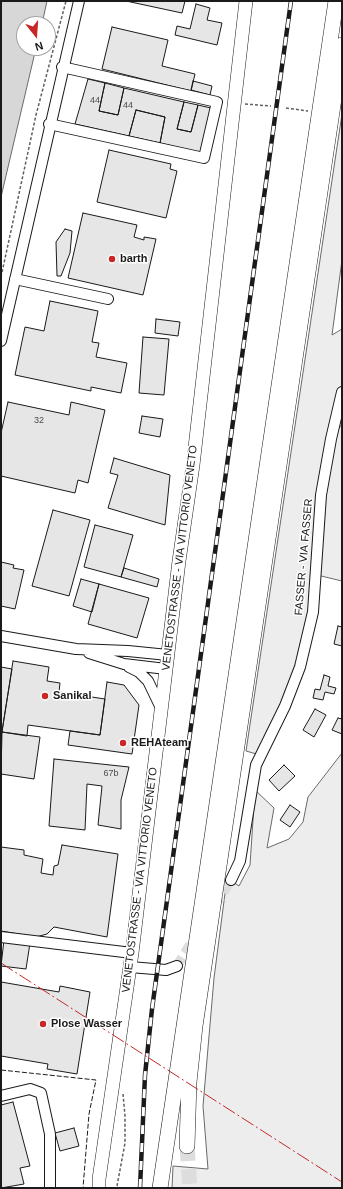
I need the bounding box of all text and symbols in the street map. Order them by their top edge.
north arrow [16,16,56,56]
text: N [34,40,45,53]
house number: 44 [90,96,100,106]
house number: 44 [123,101,133,111]
place label: barth [120,252,148,266]
marker: barth [107,254,117,264]
house number: 32 [34,416,44,426]
street label: VENETOSTRASSE - VIA VITTORIO VENETO [160,445,200,671]
street label: FASSER - VIA FASSER [292,498,316,616]
place label: Sanikal [53,689,92,703]
marker: Sanikal [40,691,50,701]
place label: REHAteam [131,736,188,750]
marker: REHAteam [118,738,128,748]
street label: VENETOSTRASSE - VIA VITTORIO VENETO [120,767,160,993]
house number: 67b [103,769,119,779]
place label: Plose Wasser [51,1017,122,1031]
marker: Plose Wasser [38,1019,48,1029]

